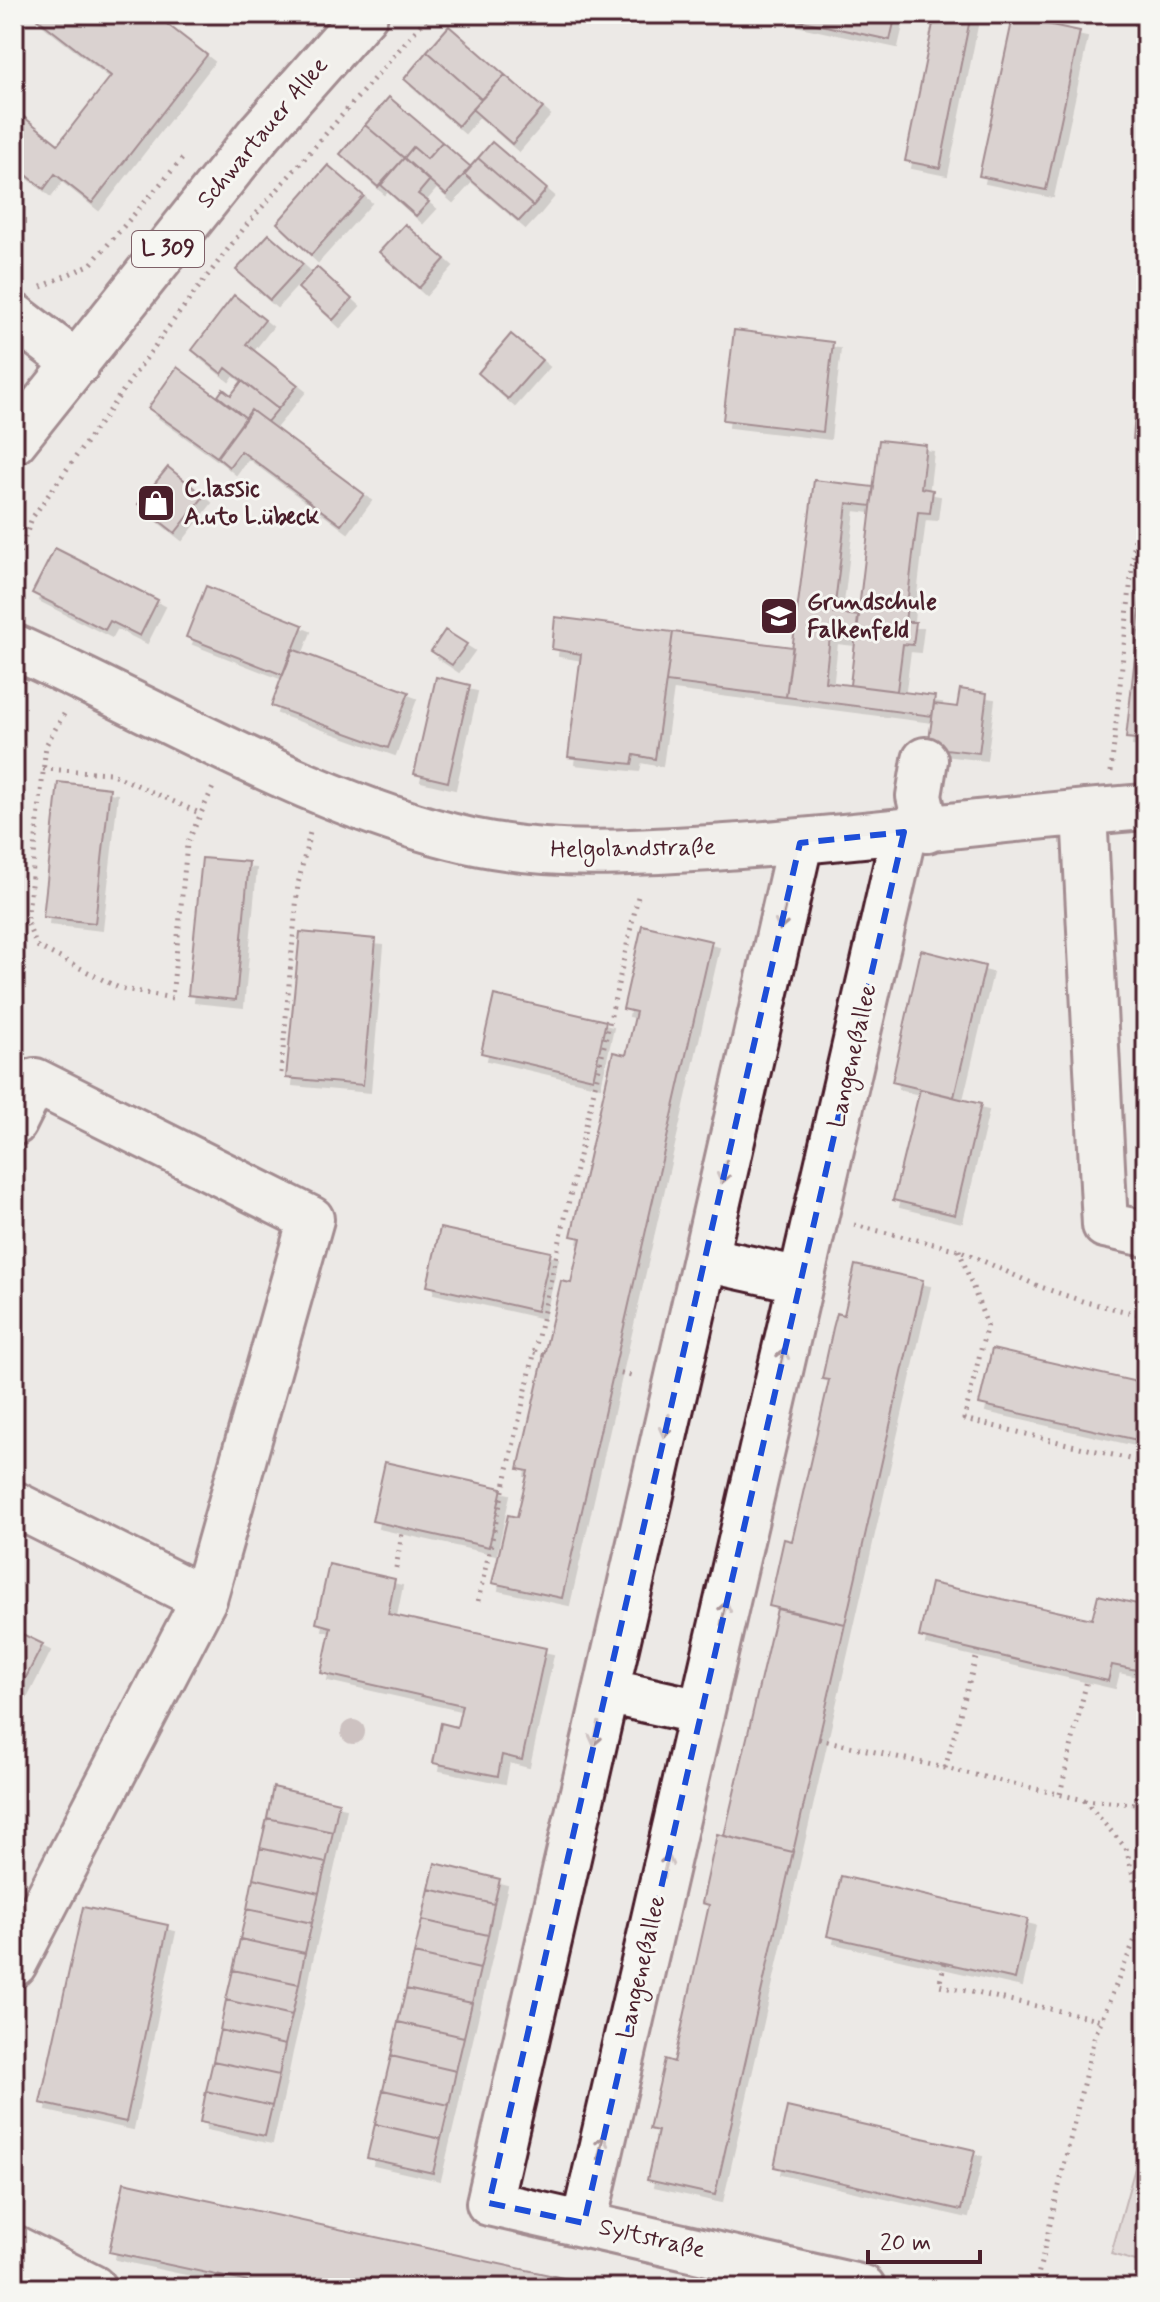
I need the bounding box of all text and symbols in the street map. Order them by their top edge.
street label: Schwartauer Allee [191,51,336,215]
road number: L 309 [132,231,204,267]
place label: C.lassic A.uto L.übeck [184,474,320,533]
shop icon: C.lassic A.uto L.übeck [135,482,177,524]
place label: Grundschule Falkenfeld [807,587,937,646]
school or university icon: Grundschule Falkenfeld [758,595,800,637]
street label: Helgolandstraße [550,832,716,868]
one-way arrow [774,906,789,931]
street label: Langeneßallee [821,981,887,1131]
one-way arrow [716,1159,731,1185]
one-way arrow [776,1347,791,1373]
one-way arrow [658,1412,673,1438]
one-way arrow [717,1601,732,1626]
one-way arrow [588,1720,603,1746]
one-way arrow [659,1854,674,1880]
street label: Langeneßallee [610,1892,676,2042]
one-way arrow [594,2135,609,2160]
street label: Syltstraße [596,2212,708,2266]
scale bar [868,2214,980,2264]
text: 20 m [880,2228,931,2259]

